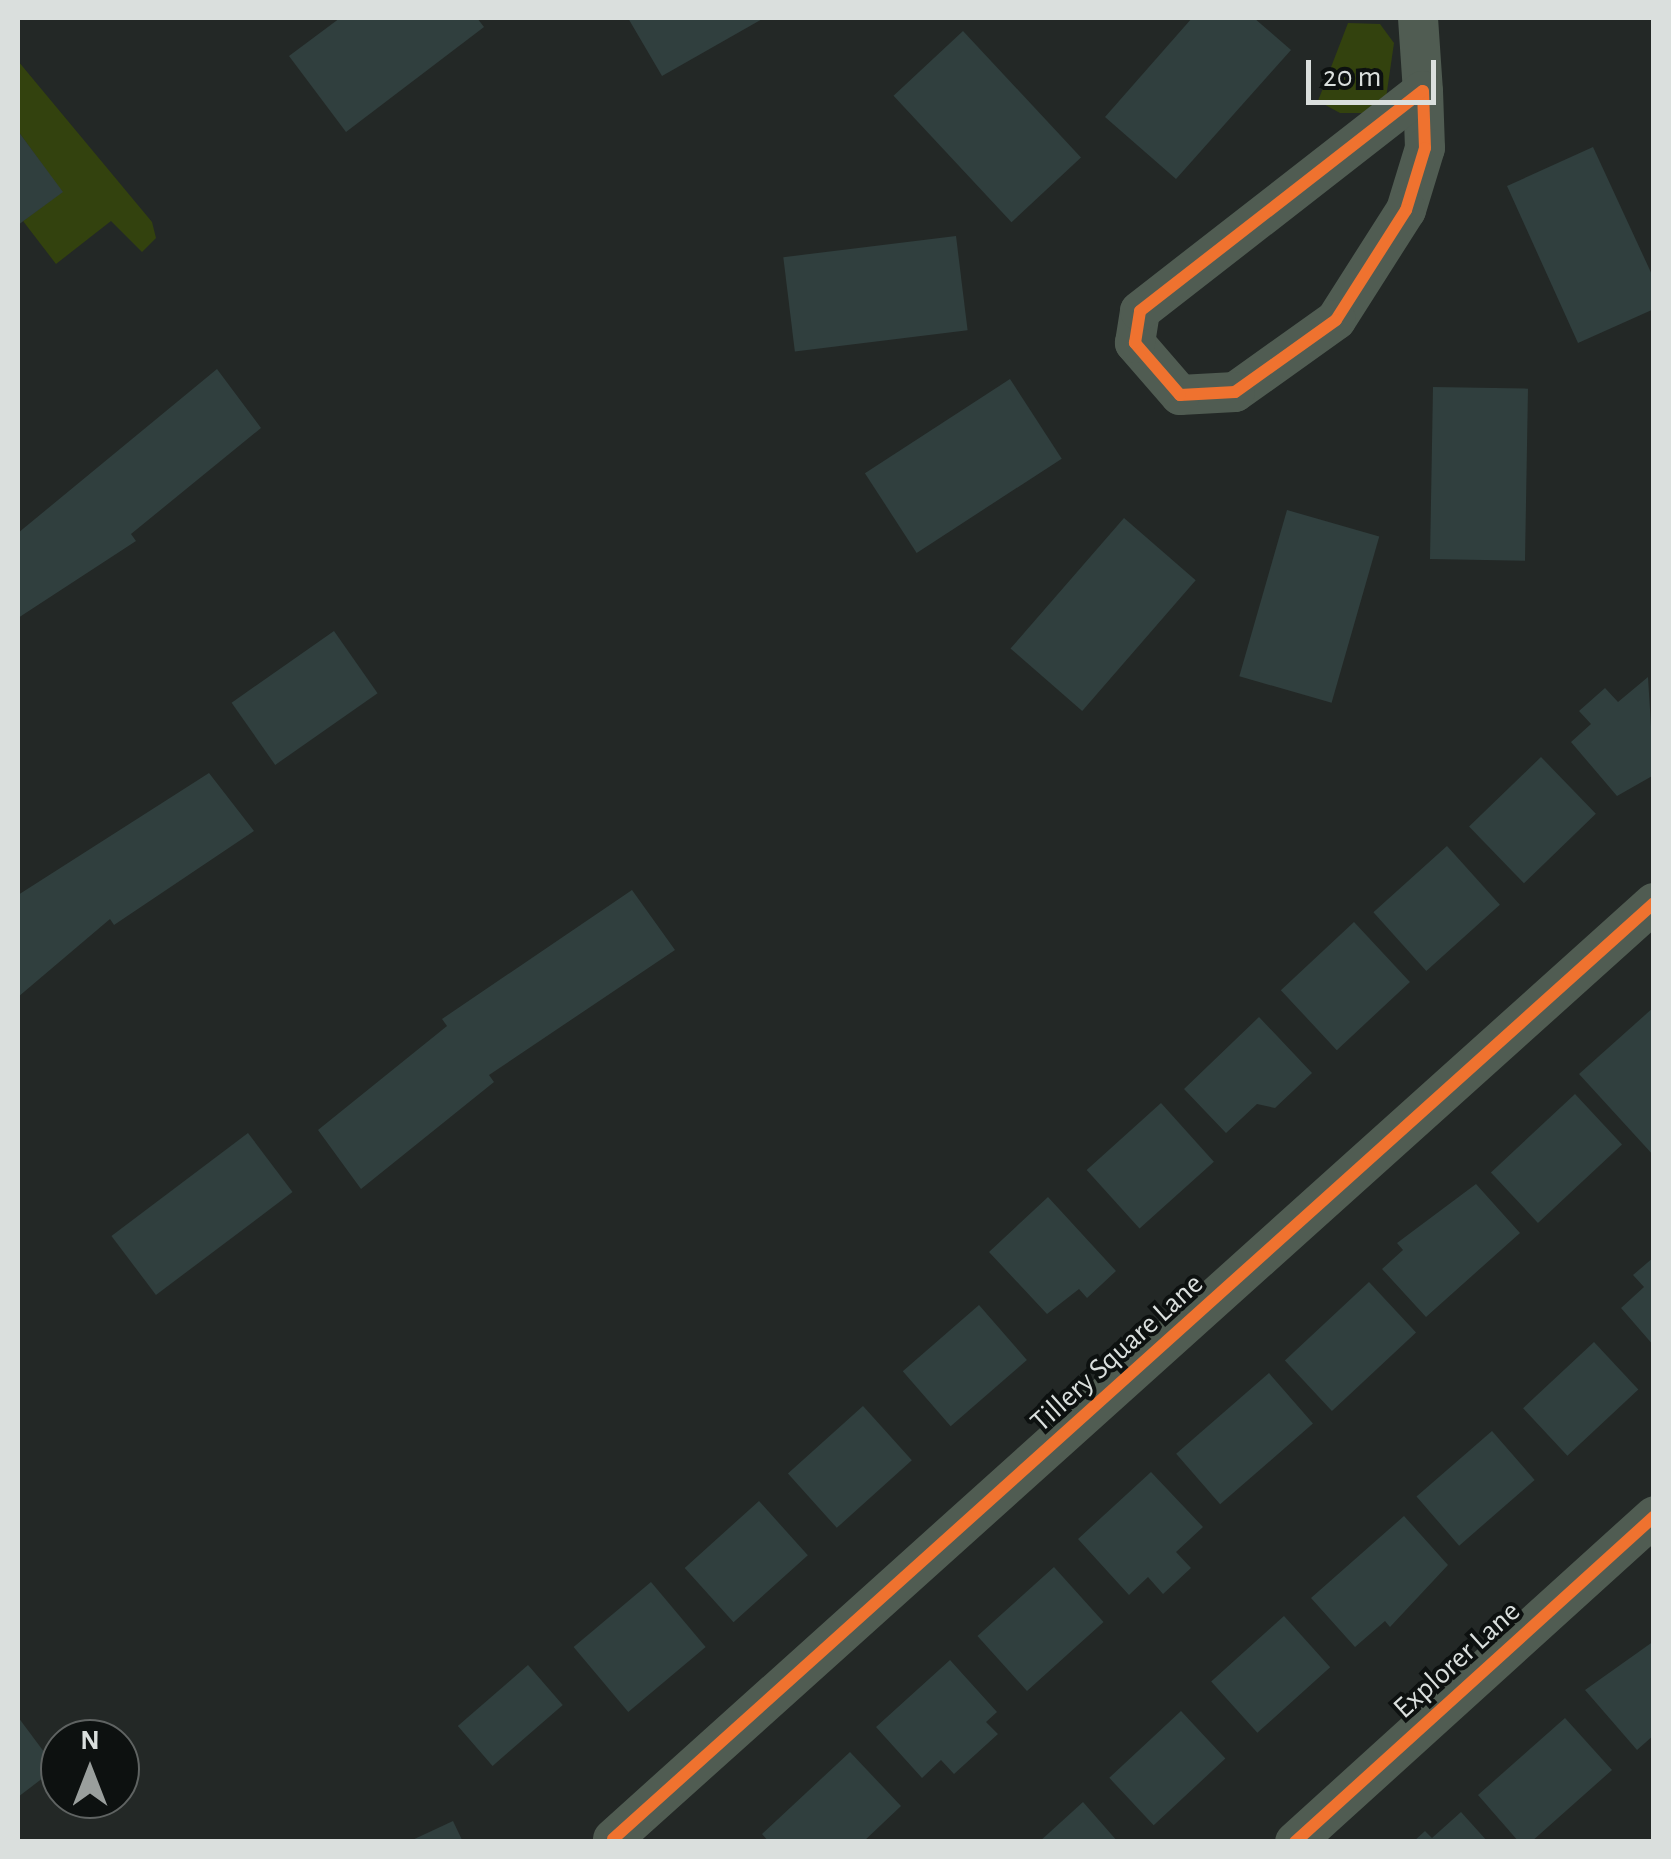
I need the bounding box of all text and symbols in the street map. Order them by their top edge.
scale bar [1311,40,1441,102]
text: 20 m [1323,62,1381,92]
street label: Tillery Square Lane [1023,1266,1211,1440]
street label: Explorer Lane [1386,1594,1528,1726]
north arrow [40,1719,140,1819]
text: N [80,1727,100,1755]

